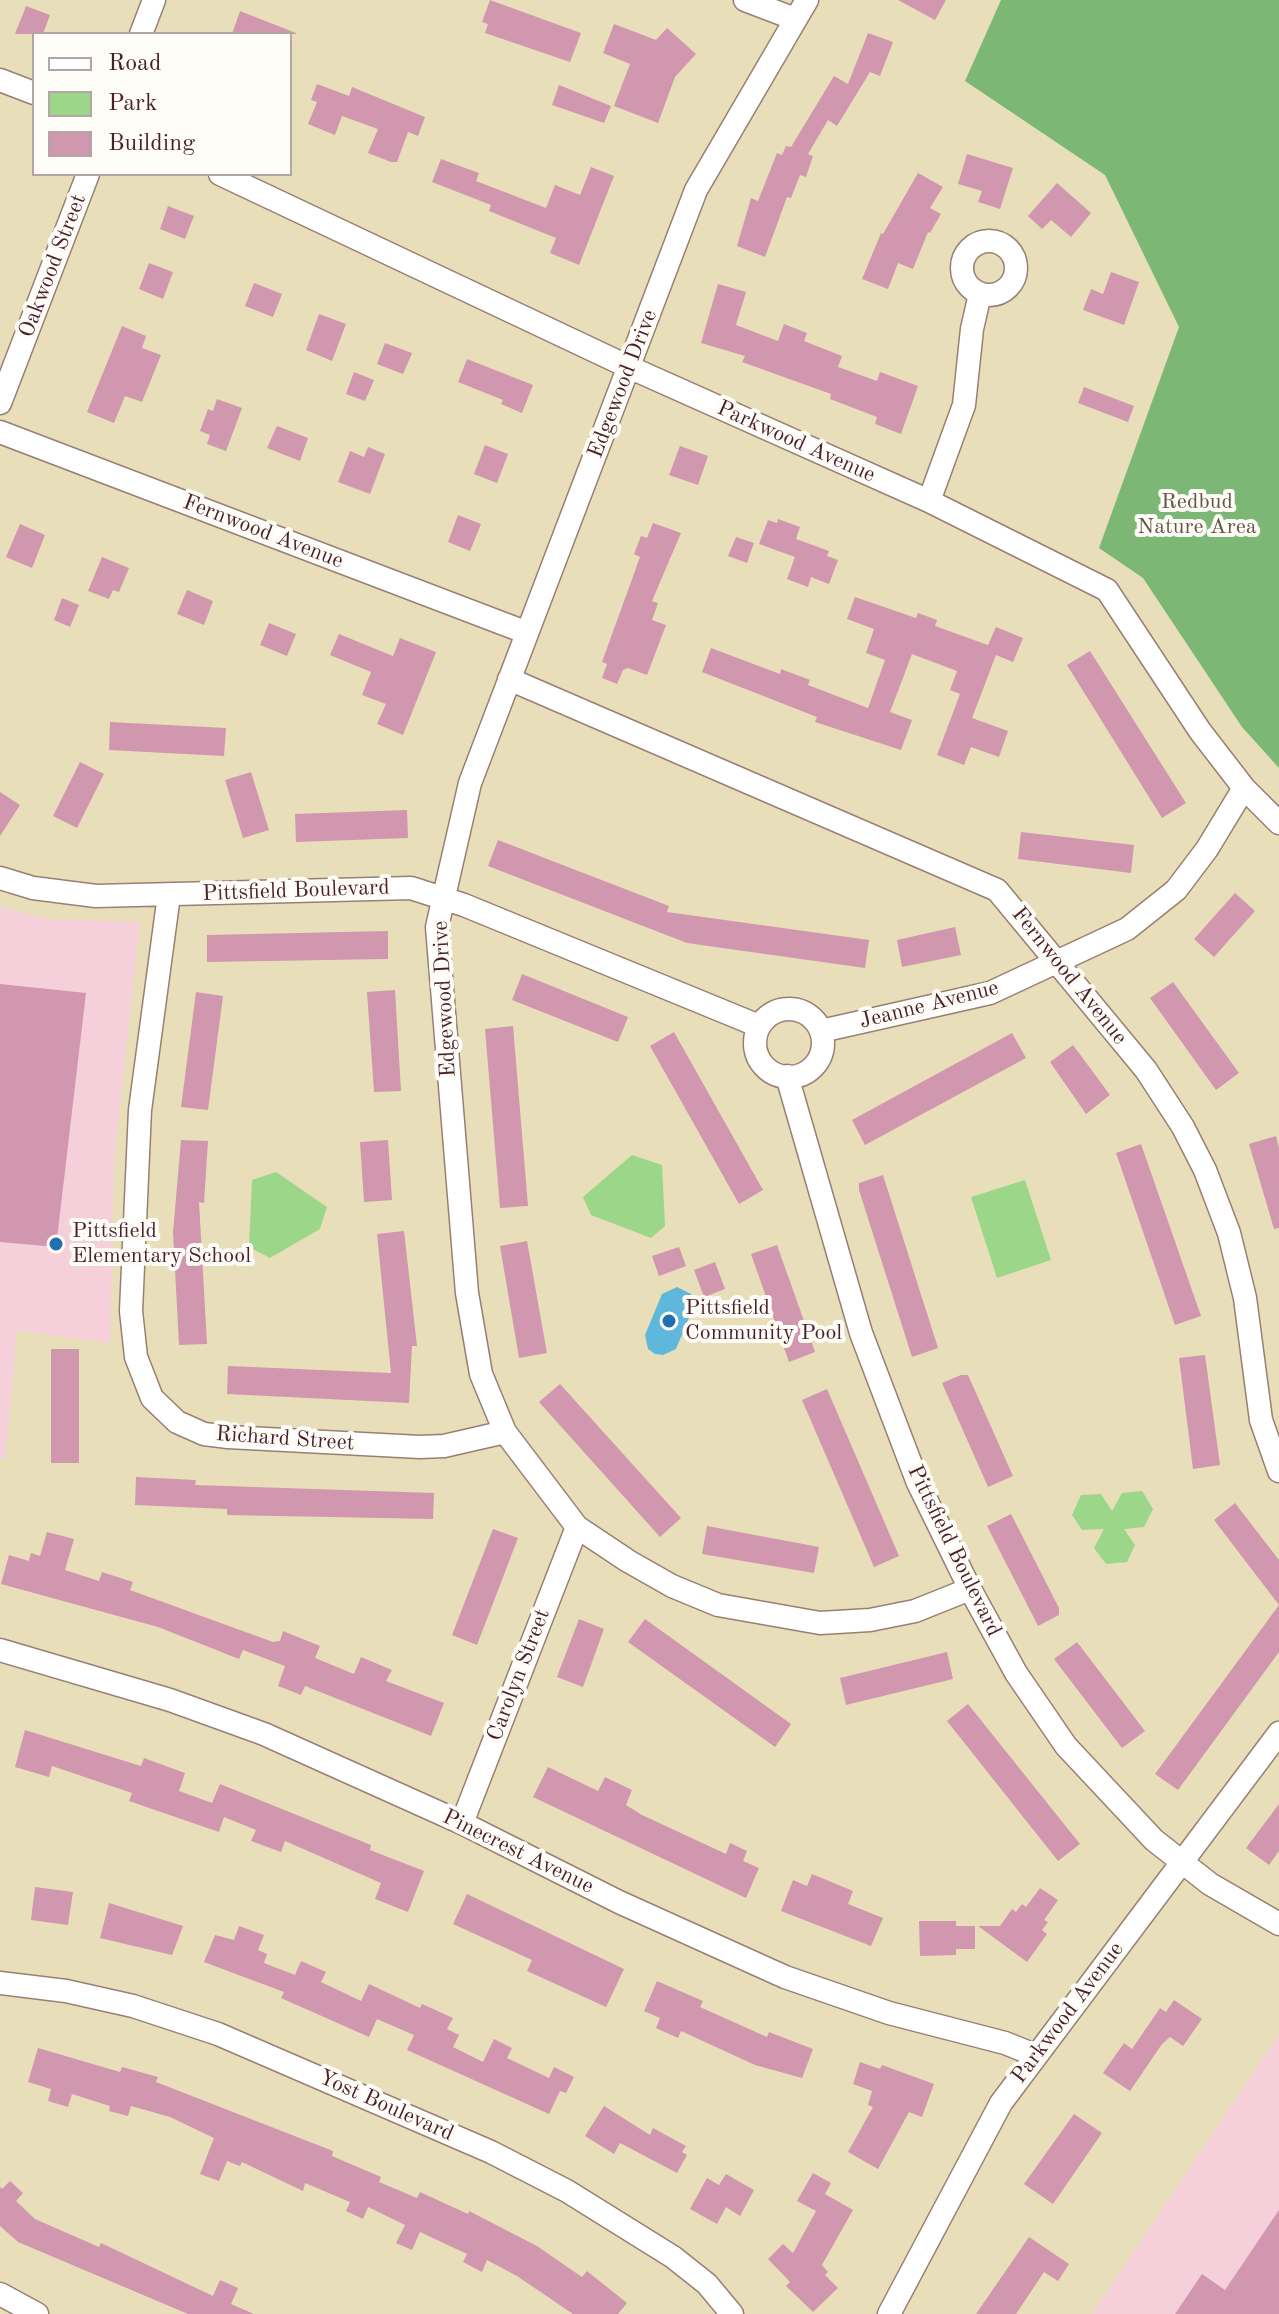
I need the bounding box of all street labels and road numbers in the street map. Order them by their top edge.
street label: Oakwood Street [14,191,92,341]
street label: Edgewood Drive [583,306,663,462]
street label: Parkwood Avenue [713,395,879,489]
street label: Fernwood Avenue [179,489,347,575]
street label: Pittsfield Boulevard [202,875,390,907]
street label: Fernwood Avenue [1005,902,1133,1050]
street label: Edgewood Drive [428,920,462,1078]
street label: Jeanne Avenue [857,975,1001,1035]
street label: Richard Street [215,1421,355,1457]
street label: Pittsfield Boulevard [901,1461,1007,1641]
street label: Carolyn Street [482,1605,556,1745]
street label: Pinecrest Avenue [438,1804,598,1900]
street label: Parkwood Avenue [1006,1937,1130,2089]
street label: Yost Boulevard [314,2064,458,2148]

